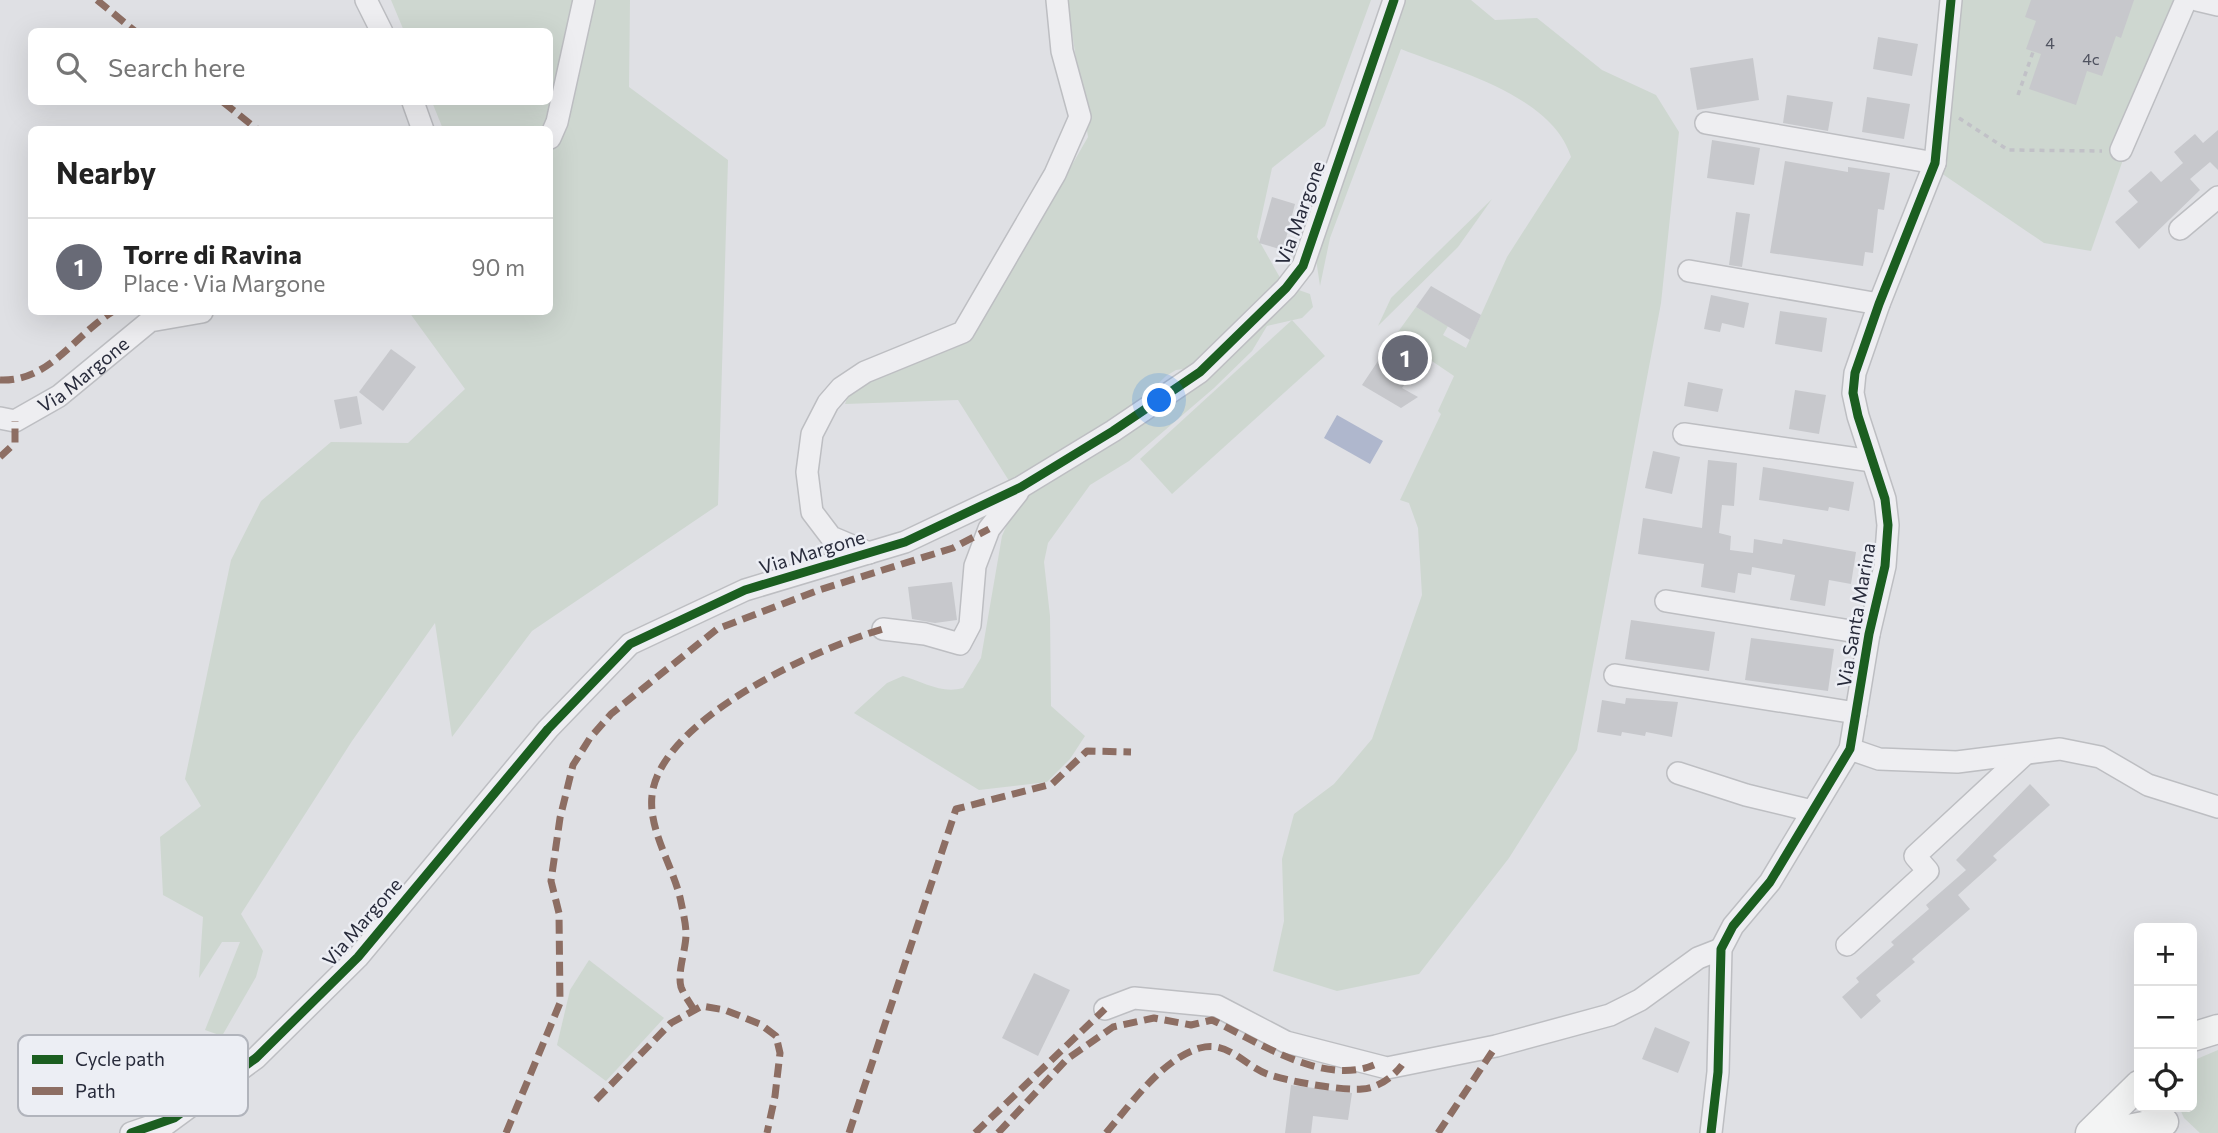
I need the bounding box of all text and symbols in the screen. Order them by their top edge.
search box [28,28,553,105]
house number: 4 [2045,33,2055,52]
icon: search [52,48,90,86]
house number: 4c [2082,49,2100,68]
text: Search here [108,51,246,82]
text: Nearby [56,153,156,190]
street label: Via Margone [1270,157,1329,268]
text: Torre di Ravina [123,238,302,269]
text: 1 [74,253,84,281]
text: 90 m [472,253,525,281]
text: Place · Via Margone [123,269,325,297]
street label: Via Margone [33,332,133,417]
pin: 1 [1382,332,1428,384]
your location [1142,383,1176,417]
street label: Via Margone [756,525,868,579]
street label: Via Santa Marina [1831,541,1880,689]
street label: Via Margone [317,873,406,971]
map controls [2134,923,2197,1112]
button: + [2134,923,2197,986]
button: − [2134,986,2197,1049]
legend [18,1035,248,1116]
text: Cycle path [75,1047,165,1070]
button: locate [2134,1049,2197,1112]
text: Path [75,1079,116,1102]

